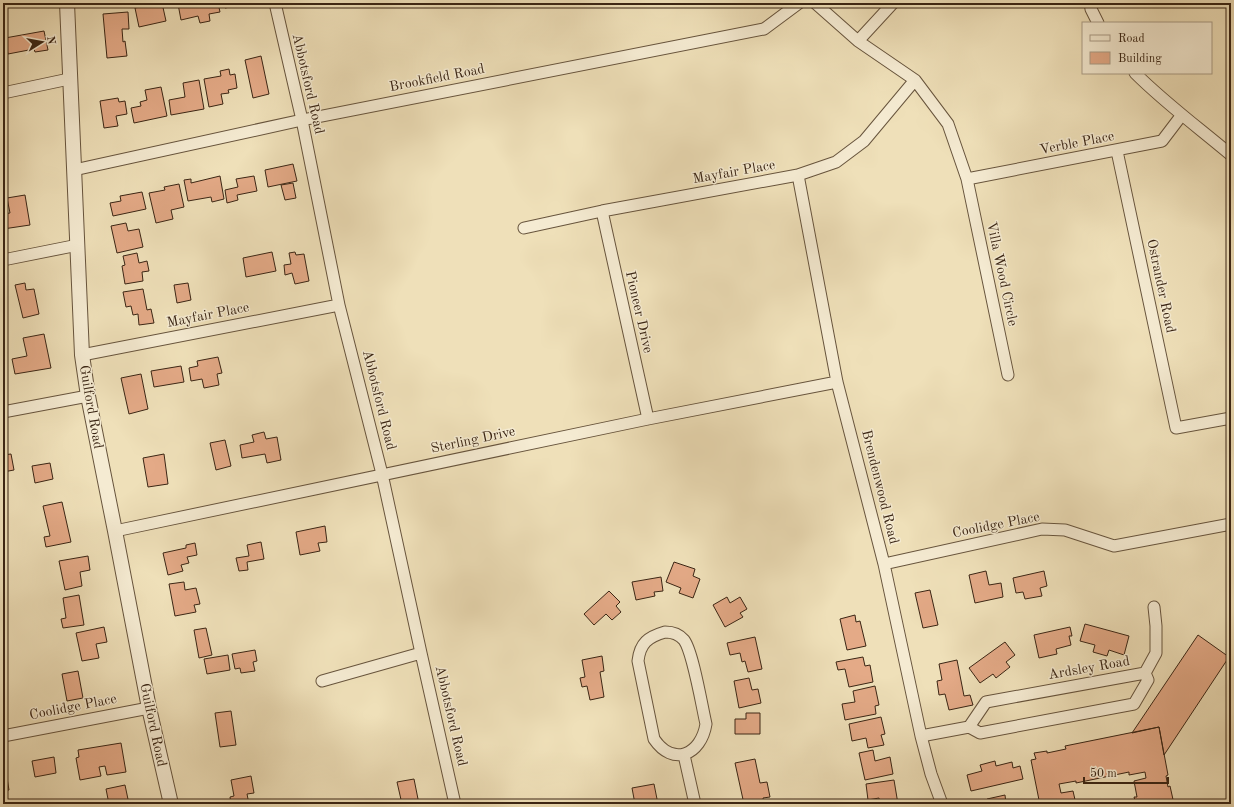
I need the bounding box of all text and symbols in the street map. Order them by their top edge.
north arrow [22,22,62,62]
legend [1082,22,1212,74]
street label: Abbotsford Road [290,32,326,136]
text: Road [1118,33,1145,45]
text: N [44,35,57,46]
text: Building [1118,53,1162,65]
street label: Brookfield Road [388,62,486,94]
street label: Verble Place [1039,129,1115,157]
street label: Mayfair Place [692,158,776,186]
street label: Villa Wood Circle [984,221,1020,327]
street label: Ostrander Road [1144,238,1178,334]
street label: Pioneer Drive [623,270,655,354]
street label: Mayfair Place [166,300,250,330]
street label: Abbotsford Road [360,348,398,452]
street label: Guilford Road [77,364,105,450]
street label: Sterling Drive [429,424,517,456]
street label: Brendenwood Road [859,428,901,546]
street label: Coolidge Place [951,510,1041,540]
street label: Ardsley Road [1047,654,1131,682]
street label: Abbotsford Road [433,664,469,768]
street label: Guilford Road [137,682,169,768]
street label: Coolidge Place [28,692,118,722]
scale bar [1084,759,1168,785]
text: 50 m [1090,767,1117,780]

